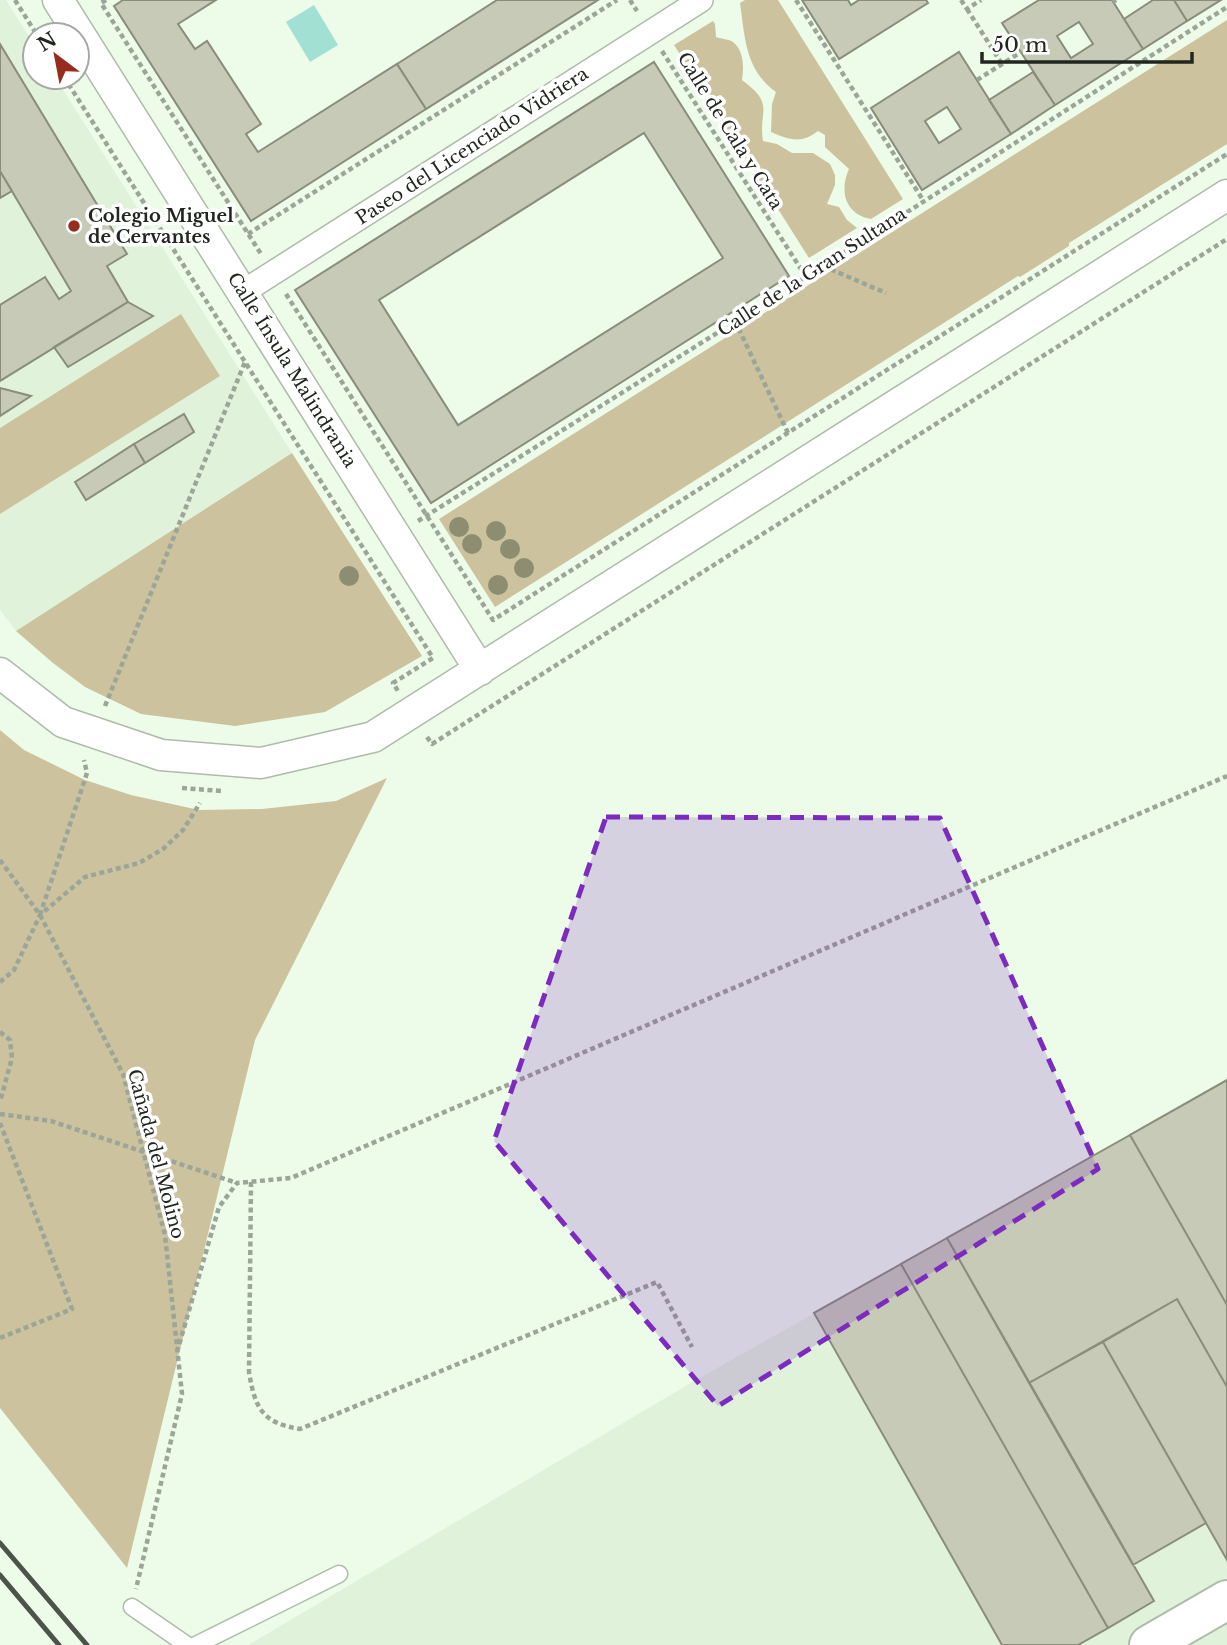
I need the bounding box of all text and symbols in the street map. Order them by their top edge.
north arrow [21,21,91,91]
scale bar [982,21,1192,65]
text: N [34,27,61,56]
text: 50 m [992,32,1048,58]
street label: Calle de Cala y Cata [673,48,787,214]
street label: Paseo del Licenciado Vidriera [352,63,592,229]
street label: Calle de la Gran Sultana [714,203,910,341]
place label: Colegio Miguel de Cervantes [88,205,234,248]
marker: Colegio Miguel de Cervantes [66,218,82,234]
street label: Calle Ínsula Malindrania [223,268,362,472]
street label: Cañada del Molino [123,1067,189,1241]

